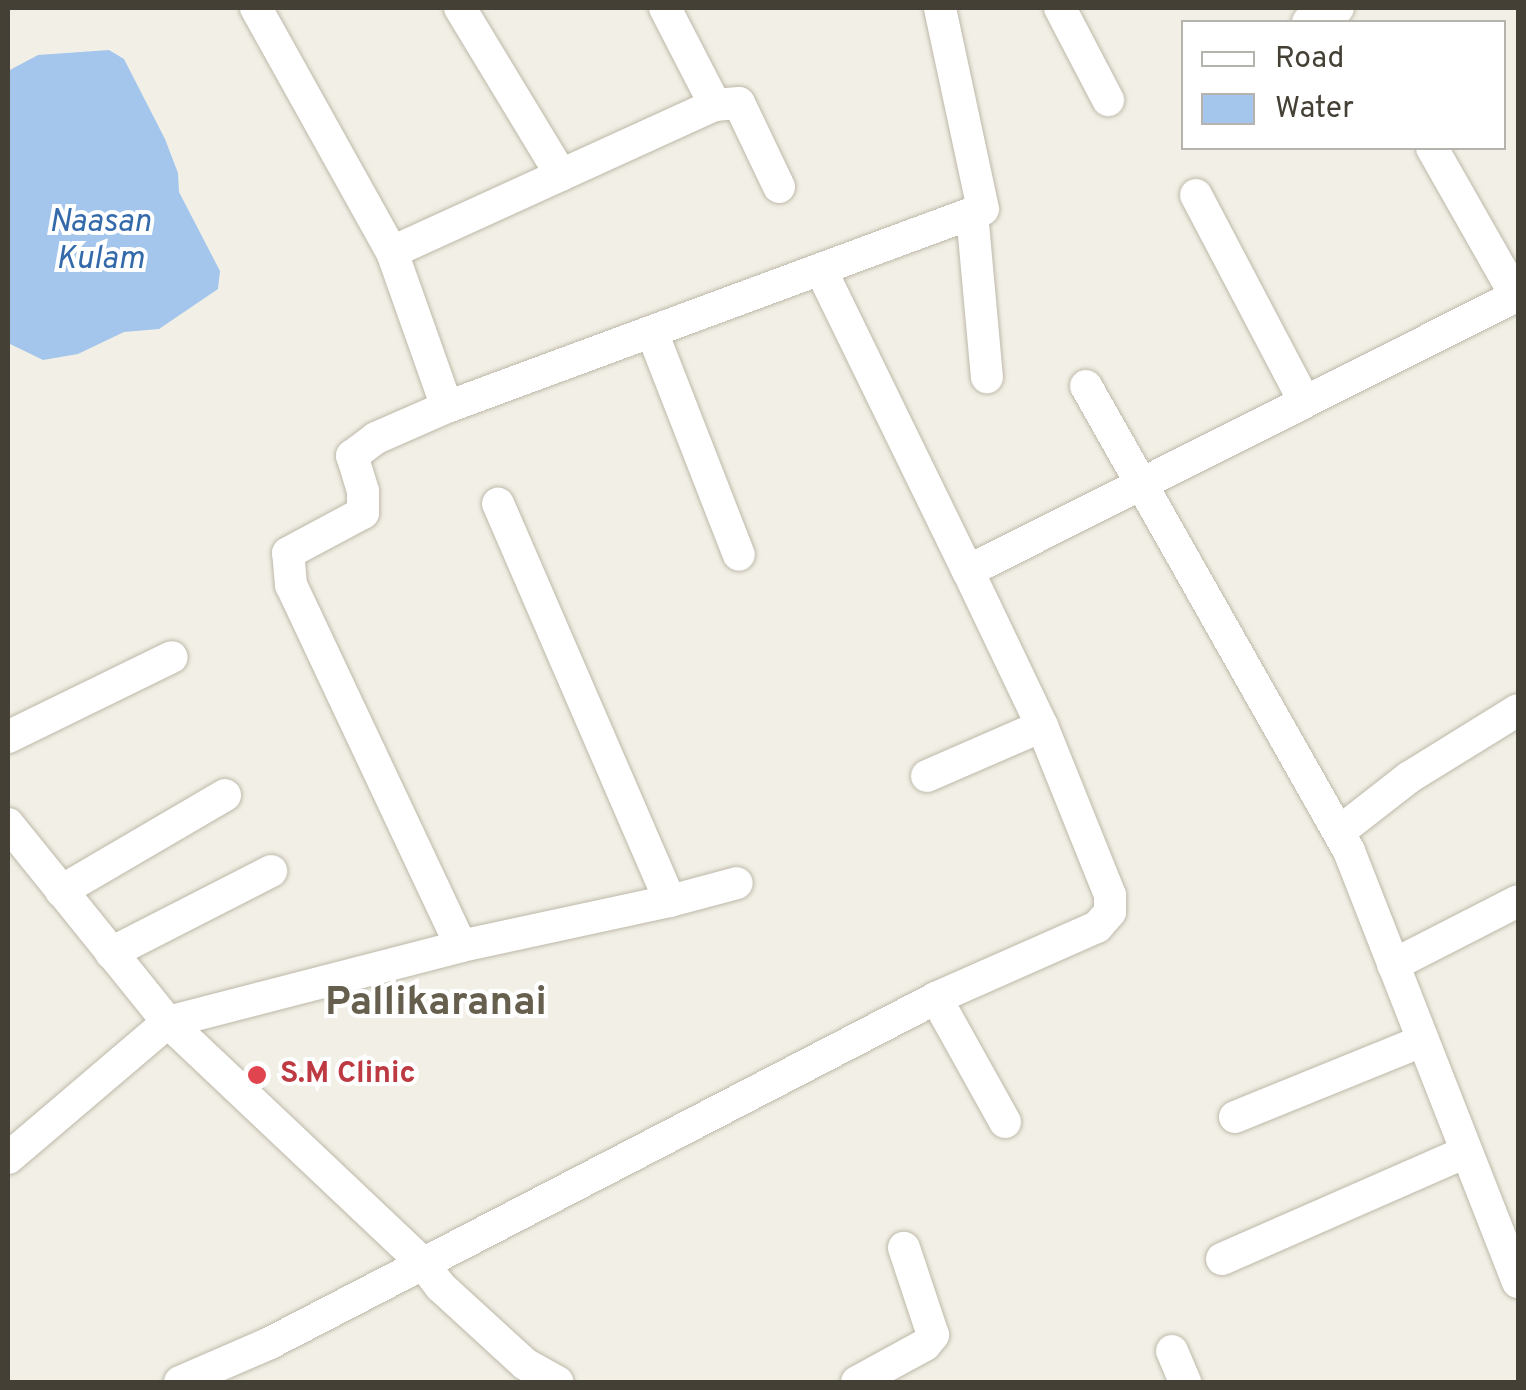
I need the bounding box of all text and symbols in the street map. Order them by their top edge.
legend [1181,20,1506,150]
text: Road [1275,41,1344,78]
text: Water [1275,91,1354,128]
water label: Naasan Kulam [49,205,151,280]
district label: Pallikaranai [325,980,547,1028]
place label: S.M Clinic [280,1057,416,1093]
marker: S.M Clinic [244,1062,270,1088]

